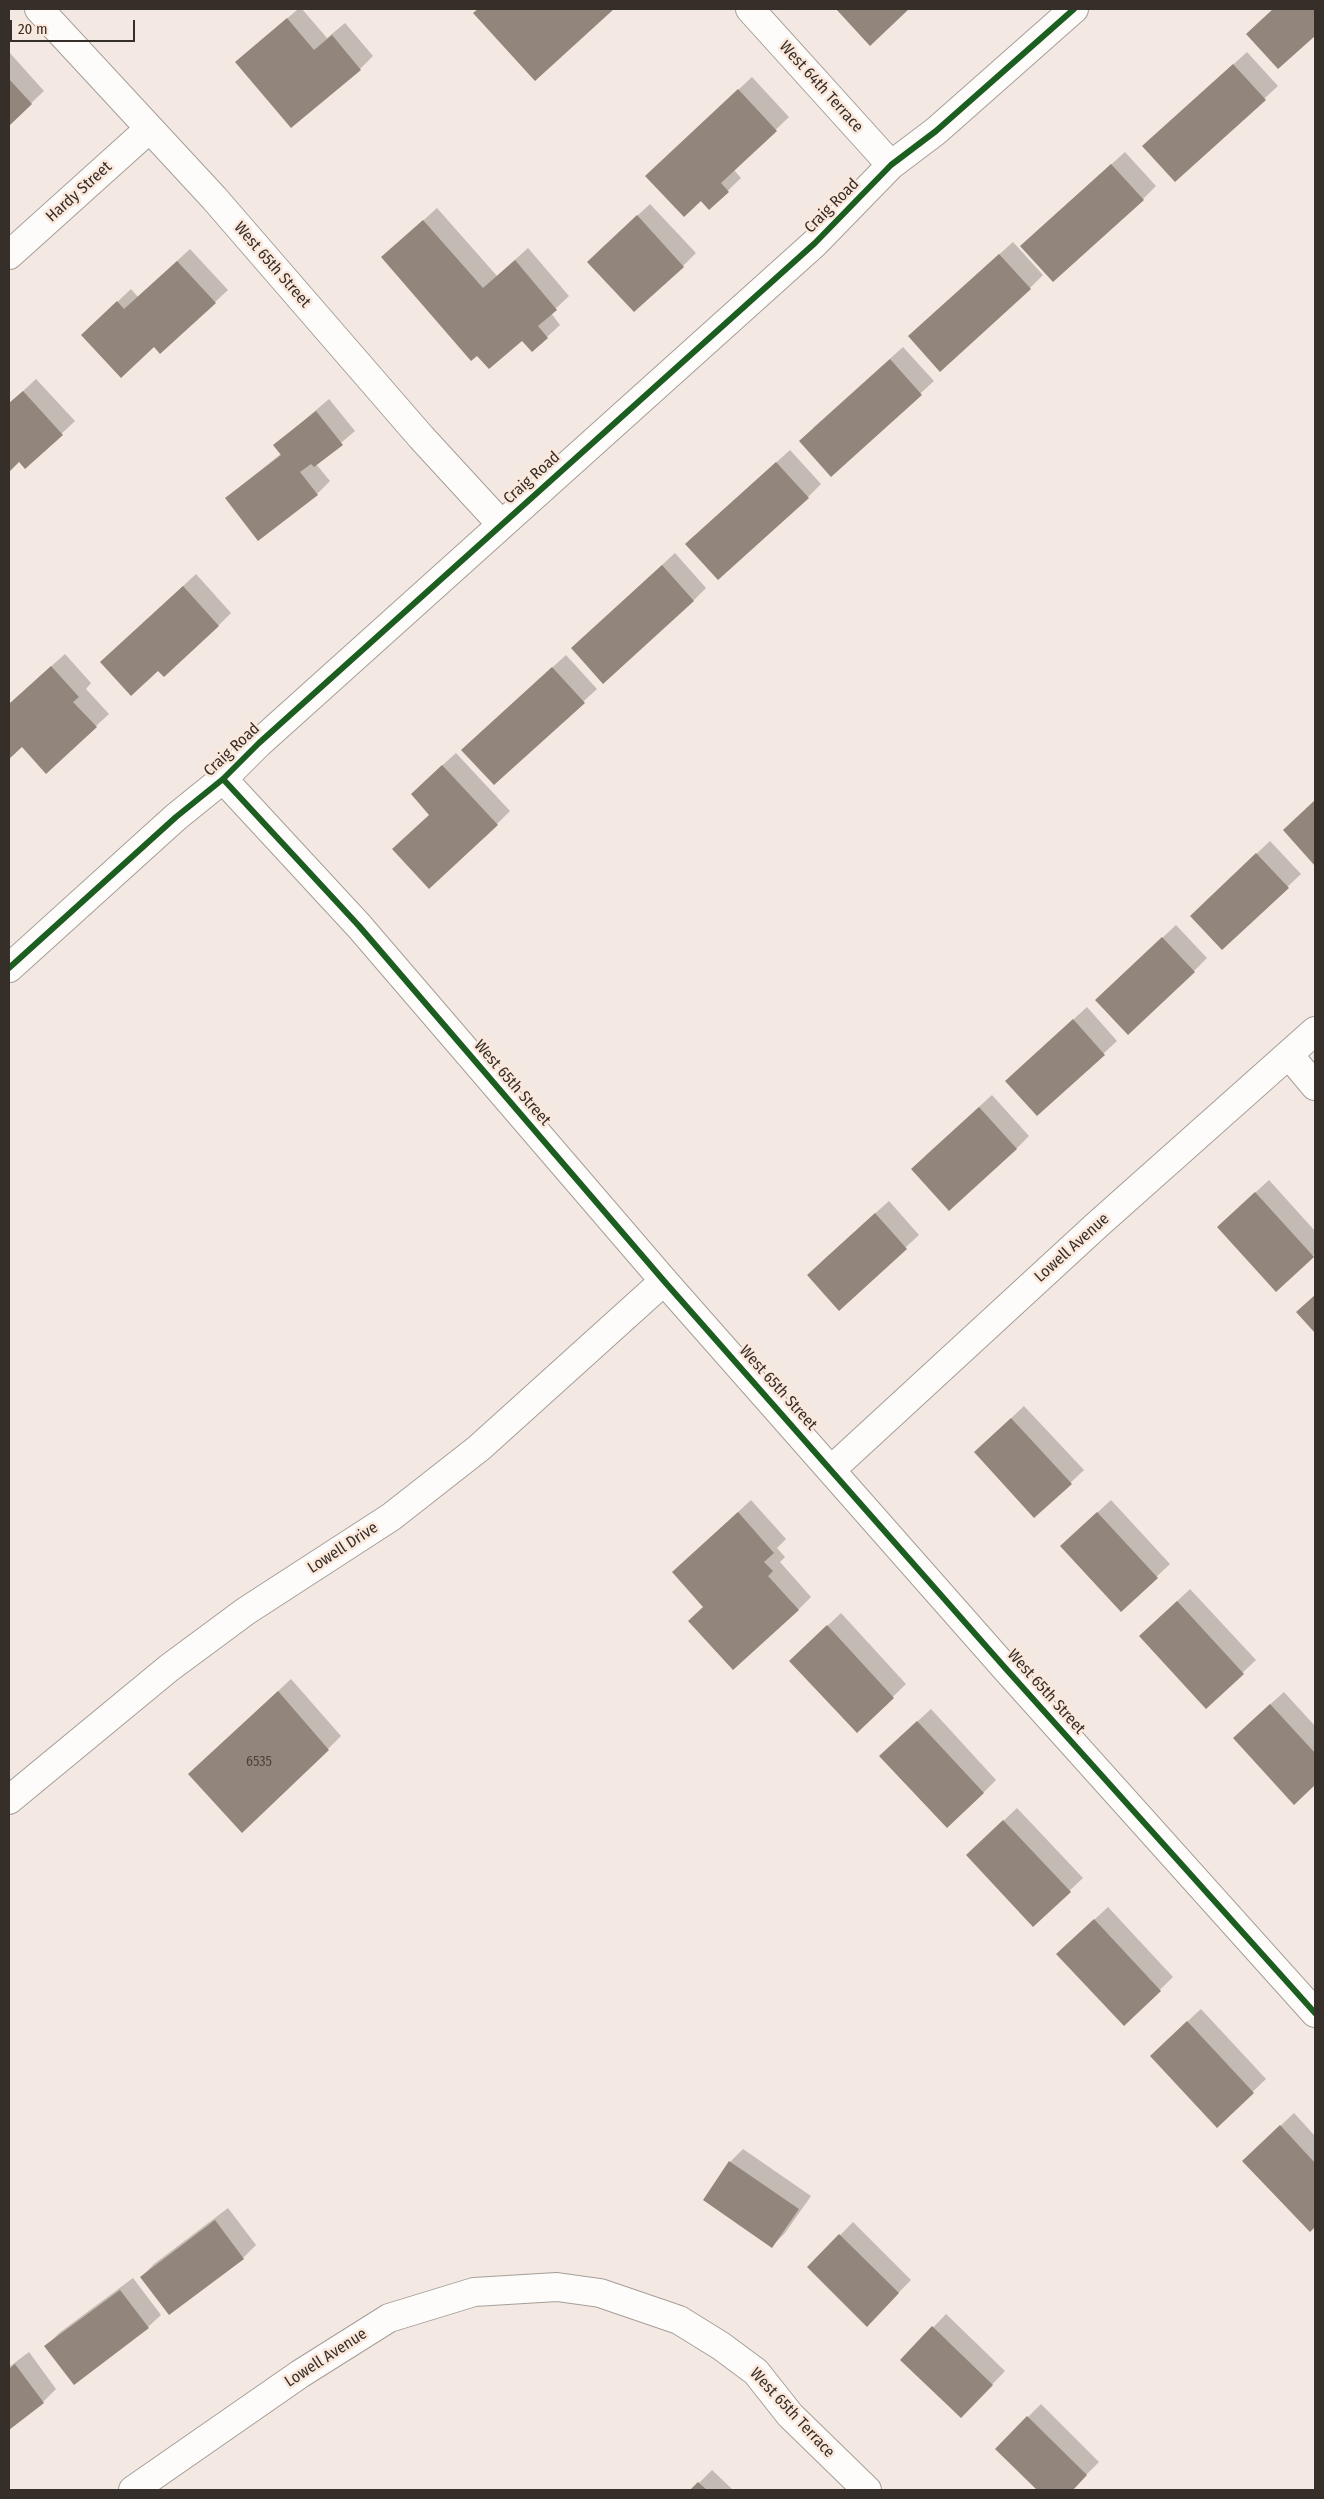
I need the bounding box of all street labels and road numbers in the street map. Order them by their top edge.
street label: West 64th Terrace [775,37,867,137]
street label: Hardy Street [42,158,116,226]
street label: Craig Road [801,175,863,237]
street label: West 65th Street [230,218,314,312]
street label: Craig Road [500,448,564,508]
street label: Craig Road [200,719,264,781]
street label: West 65th Street [470,1036,554,1130]
street label: Lowell Avenue [1031,1209,1113,1287]
street label: West 65th Street [735,1342,821,1434]
street label: Lowell Drive [304,1518,382,1578]
street label: West 65th Street [1003,1646,1089,1738]
street label: Lowell Avenue [281,2324,371,2392]
street label: West 65th Terrace [746,2364,838,2462]

